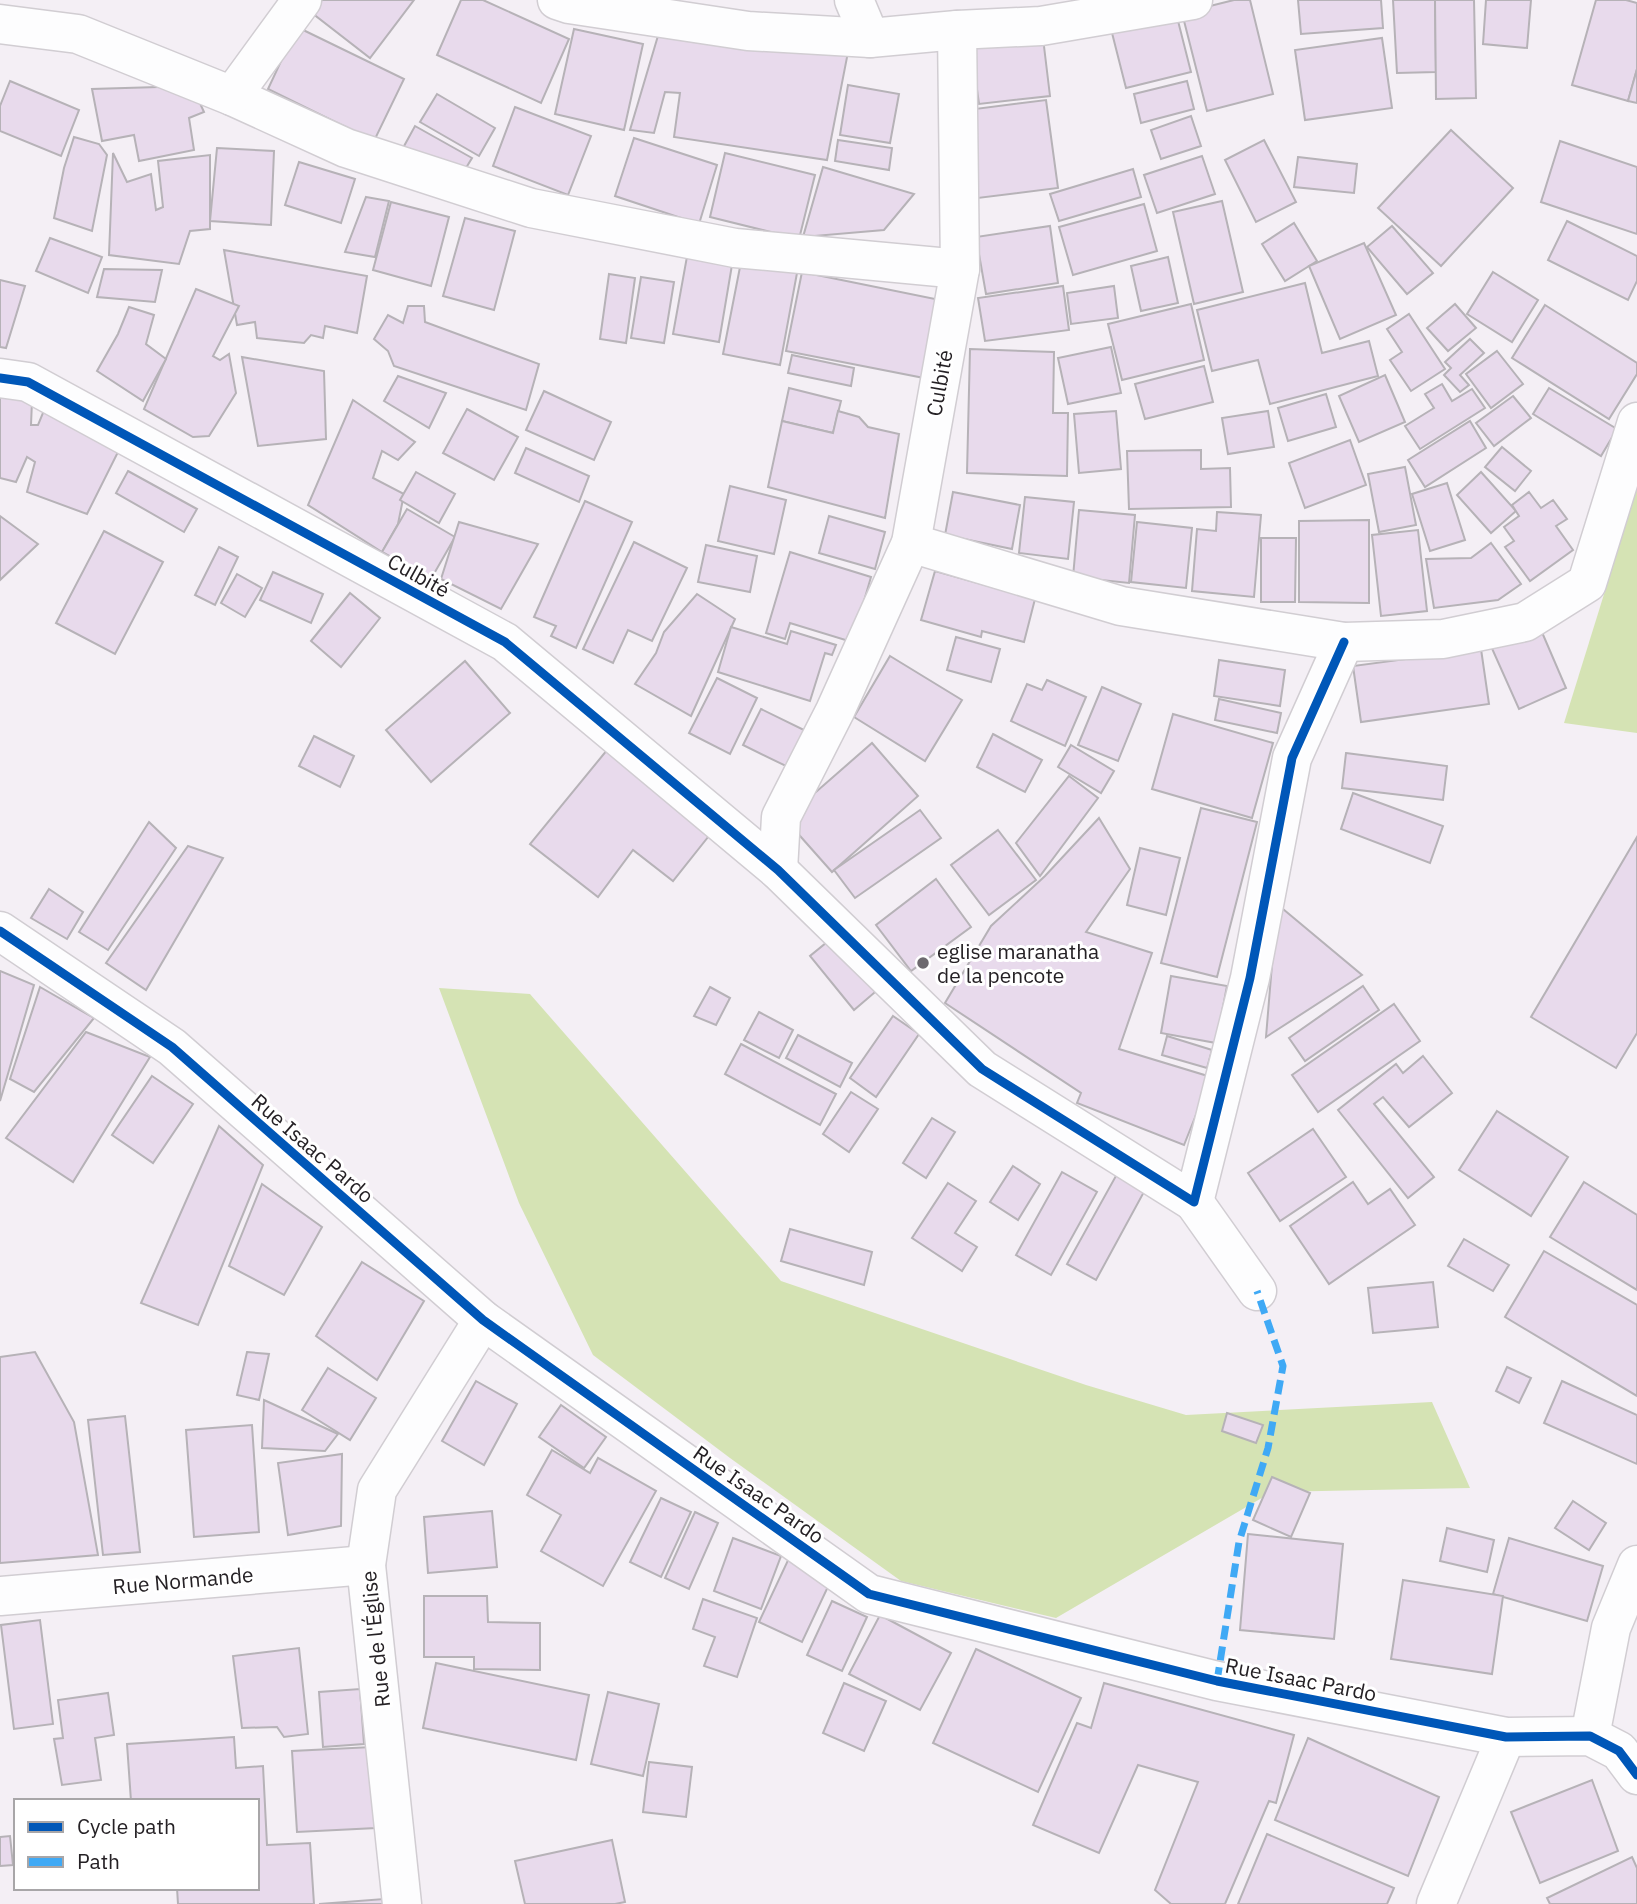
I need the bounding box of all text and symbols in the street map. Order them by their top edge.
street label: Culbité [919,348,959,418]
street label: Culbité [383,547,455,603]
place label: eglise maranatha de la pencote [937,937,1099,989]
marker: eglise maranatha de la pencote [915,955,931,971]
street label: Rue Isaac Pardo [246,1087,380,1209]
street label: Rue Isaac Pardo [688,1438,830,1550]
street label: Rue Normande [111,1560,255,1600]
street label: Rue de l'Église [354,1569,396,1709]
street label: Rue Isaac Pardo [1223,1651,1379,1707]
legend [14,1799,259,1890]
text: Cycle path [77,1812,176,1840]
text: Path [77,1847,120,1875]

